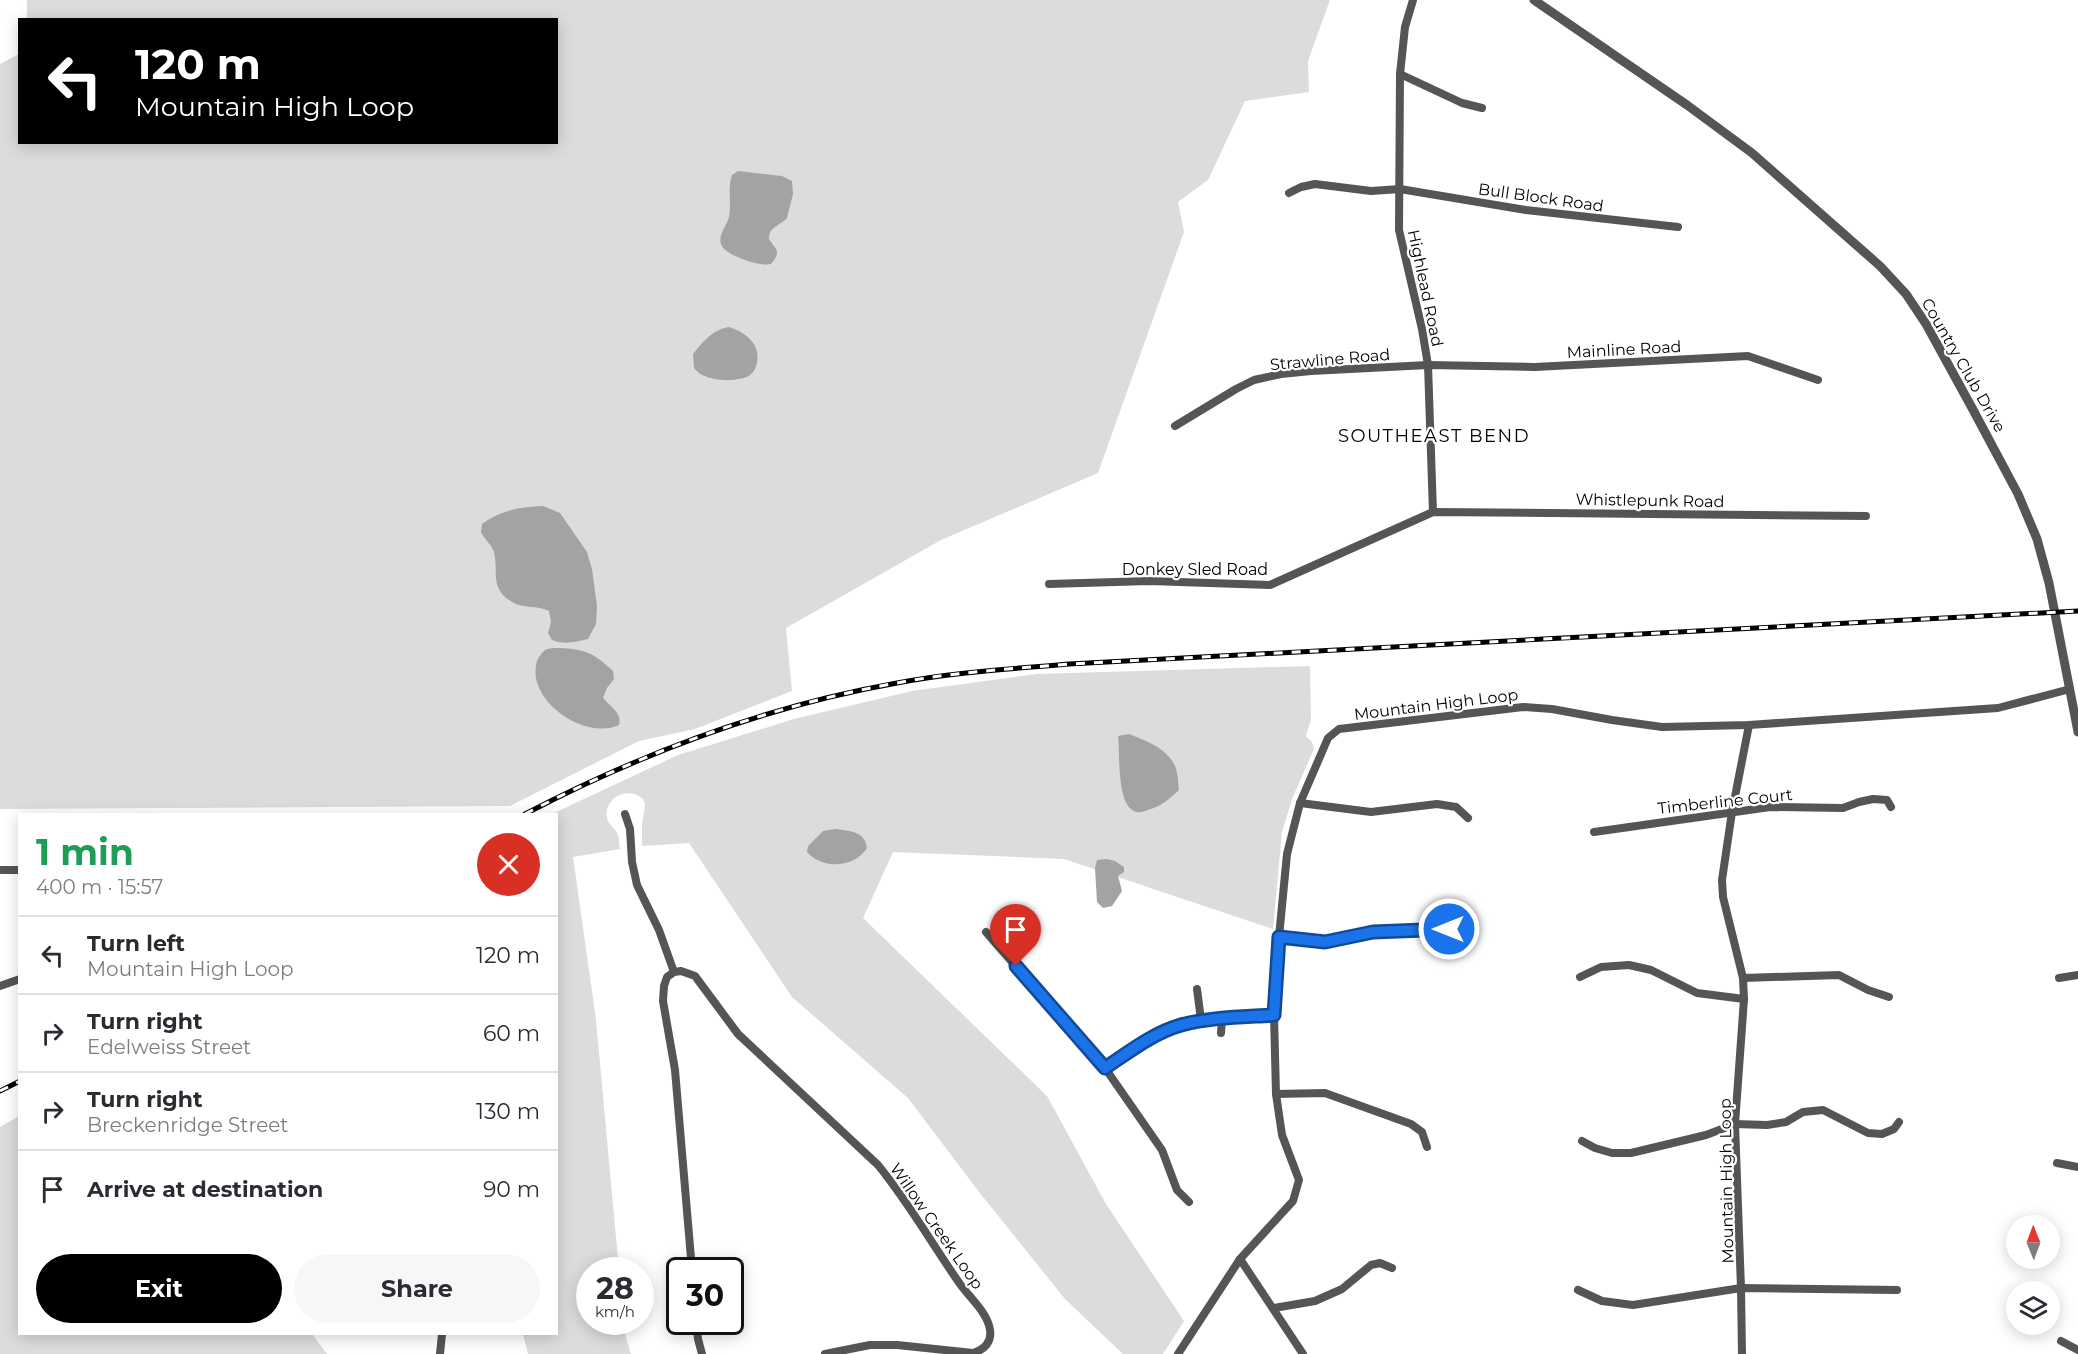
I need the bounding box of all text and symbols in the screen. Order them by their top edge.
text: 120 m [135,38,261,90]
icon: left [36,42,114,120]
text: Mountain High Loop [135,90,414,123]
street label: Bull Block Road [1477,179,1605,216]
street label: Highlead Road [1404,228,1447,348]
street label: Country Club Drive [1917,295,2010,436]
street label: Mainline Road [1566,337,1682,362]
street label: Strawline Road [1269,345,1391,374]
district label: SOUTHEAST BEND [1338,425,1530,447]
street label: Whistlepunk Road [1575,490,1725,511]
street label: Donkey Sled Road [1122,560,1268,579]
street label: Mountain High Loop [1353,685,1519,724]
street label: Timberline Court [1657,785,1794,818]
text: 1 min [36,830,134,874]
button: close [477,833,540,896]
text: 400 m · 15:57 [36,875,163,899]
position arrow [1417,897,1481,961]
pin [990,904,1041,966]
icon: arrive [999,913,1032,946]
text: Turn left [87,930,185,957]
icon: left [36,939,69,972]
text: 120 m [476,942,540,969]
text: Mountain High Loop [87,957,294,981]
text: Turn right [87,1008,202,1035]
icon: right [36,1017,69,1050]
text: 60 m [483,1020,540,1047]
text: Edelweiss Street [87,1035,251,1059]
text: Turn right [87,1086,202,1113]
icon: right [36,1095,69,1128]
text: 130 m [476,1098,540,1125]
street label: Mountain High Loop [1716,1098,1737,1264]
text: Breckenridge Street [87,1113,288,1137]
street label: Willow Creek Loop [886,1160,987,1293]
icon: arrive [36,1173,69,1206]
text: Arrive at destination [87,1176,323,1203]
text: 90 m [483,1176,540,1203]
north arrow [2006,1215,2060,1269]
map controls [2006,1215,2060,1335]
button: Exit [36,1254,282,1323]
button: Share [294,1254,540,1323]
speed limit sign: 30 [666,1257,744,1335]
text: 28 [596,1270,634,1307]
button: layers [2006,1281,2060,1335]
text: km/h [595,1302,635,1321]

